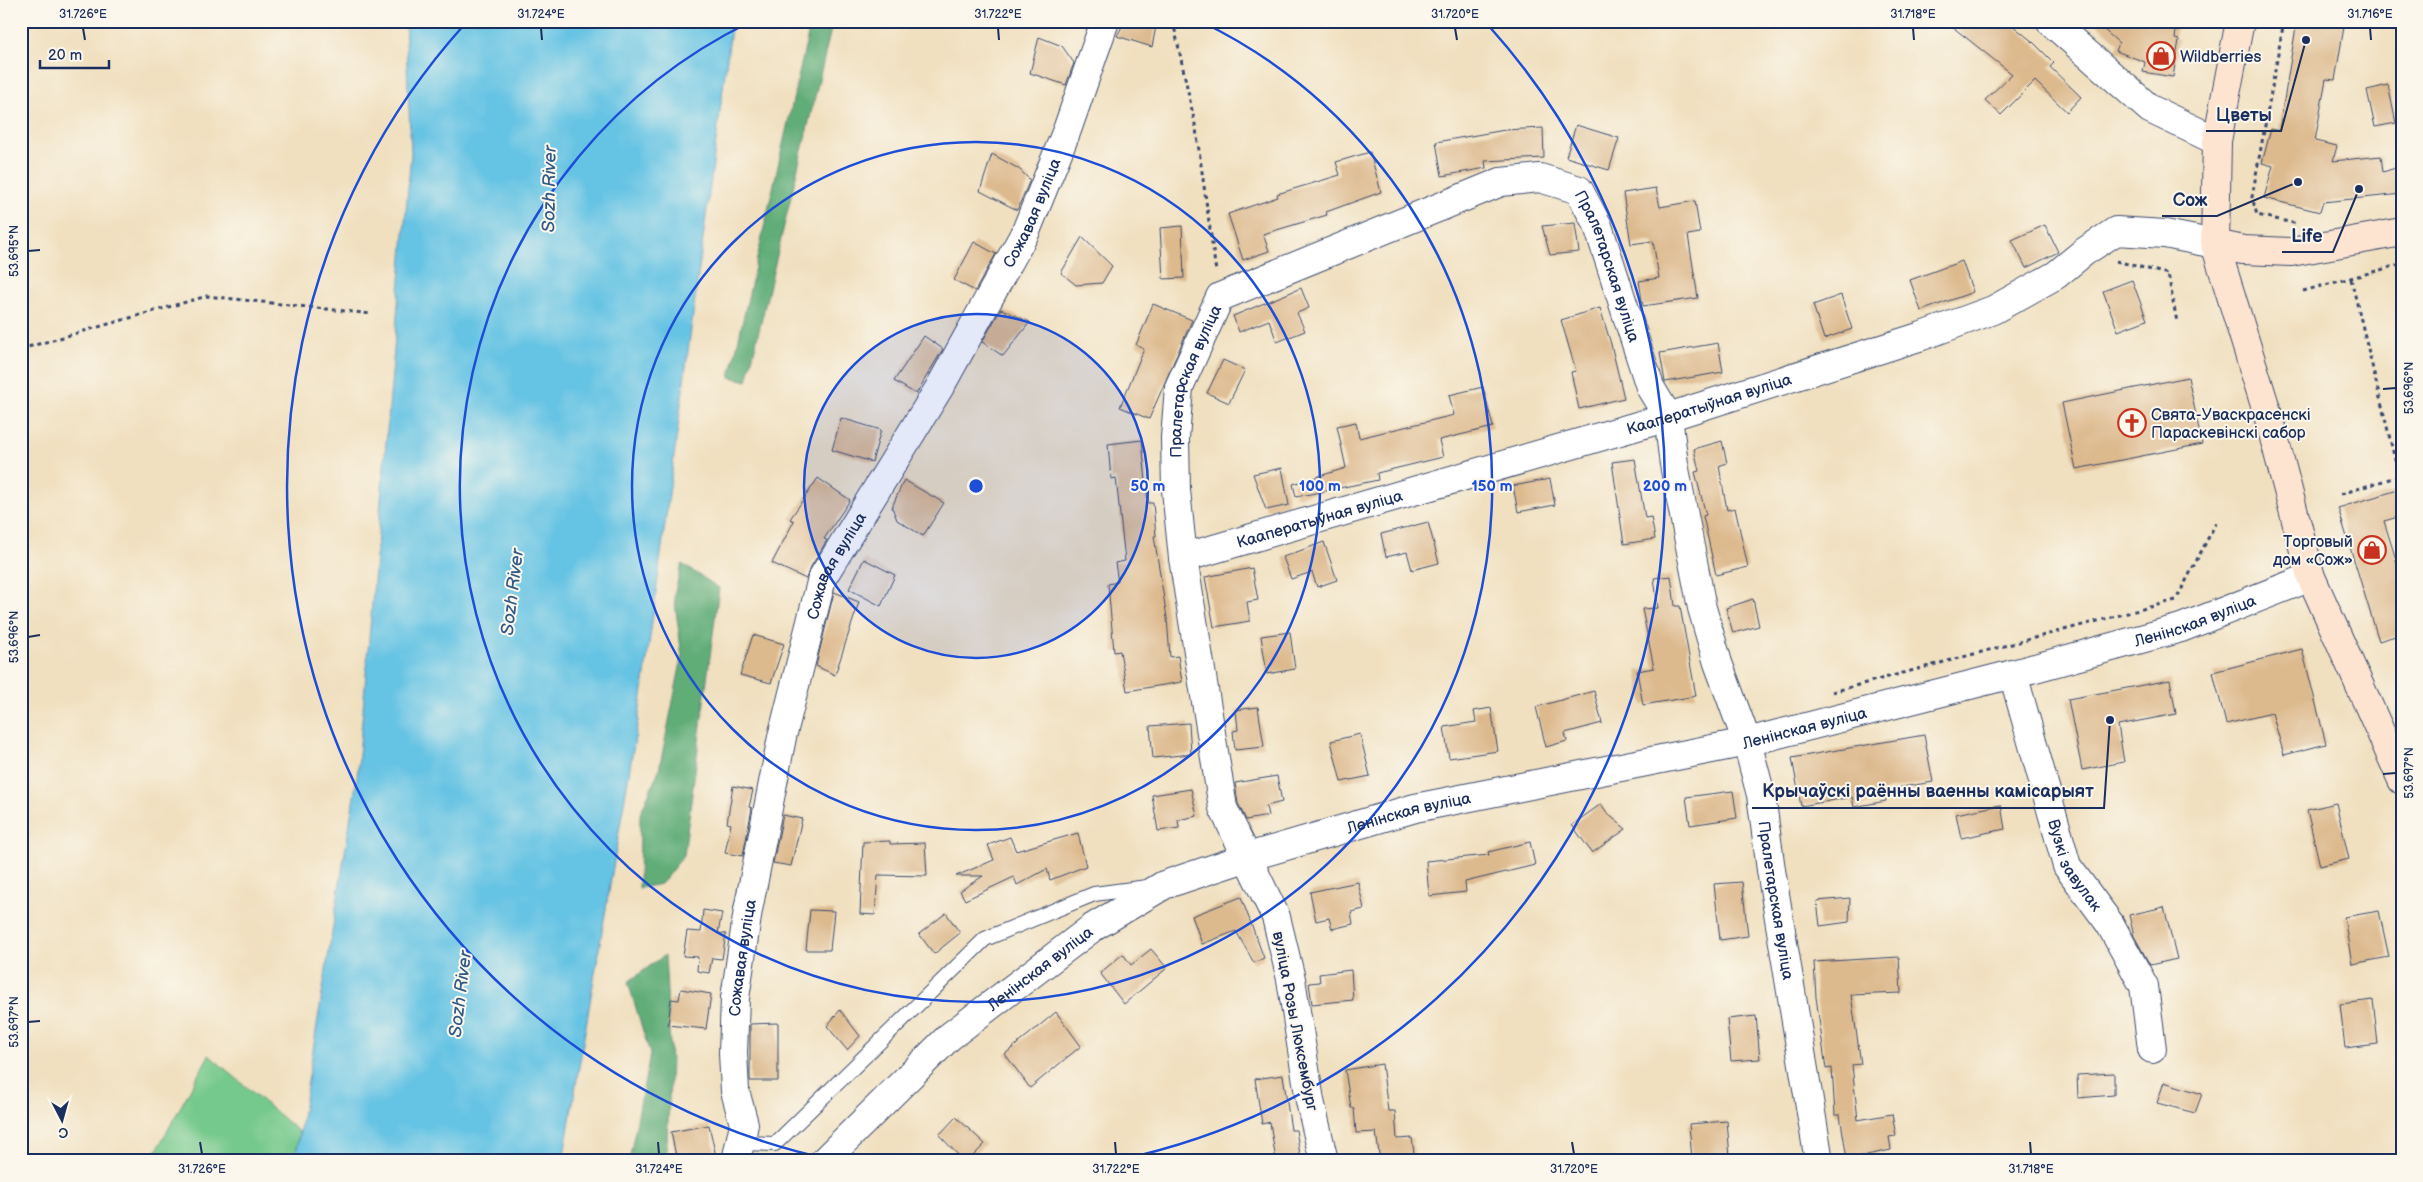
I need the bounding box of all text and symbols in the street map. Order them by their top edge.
text: 31.726°E [59,7,107,22]
text: 31.724°E [517,7,565,22]
text: 31.722°E [974,7,1022,22]
text: 31.720°E [1431,7,1479,22]
text: 31.718°E [1890,7,1936,22]
text: 31.716°E [2347,7,2393,22]
scale bar [40,38,109,70]
shop icon: Wildberries [2146,41,2176,71]
text: 20 m [48,46,82,65]
place label: Wildberries [2180,48,2261,67]
callout: Цветы [2206,98,2281,131]
text: Цветы [2216,105,2272,126]
water label: Sozh River [538,144,561,233]
street label: Сожавая вуліца [1000,155,1066,271]
callout: Сож [2162,183,2217,216]
street label: Пралетарская вуліца [1570,187,1643,345]
text: Сож [2173,190,2208,211]
callout: Life [2282,219,2333,252]
text: 53.695°N [7,225,22,277]
text: Life [2291,226,2323,247]
street label: Пралетарская вуліца [1167,302,1226,458]
text: 53.696°N [2402,362,2417,414]
street label: Кааператыўная вуліца [1625,370,1795,440]
place label: Свята-Уваскрасенскі Параскевінскі сабор [2151,406,2311,443]
church icon: Свята-Уваскрасенскі Параскевінскі сабор [2117,408,2147,438]
centre of rings [967,477,985,495]
text: 50 m [1131,477,1166,496]
text: 100 m [1299,477,1341,496]
text: 150 m [1471,477,1513,496]
text: 200 m [1643,477,1687,496]
street label: Кааператыўная вуліца [1235,487,1405,553]
street label: Сожавая вуліца [804,509,871,622]
place label: Торговый дом «Сож» [2273,533,2353,570]
shop icon: Торговый дом «Сож» [2357,535,2387,565]
water label: Sozh River [497,546,528,637]
street label: Ленінская вуліца [2131,591,2259,652]
text: 53.696°N [7,611,22,663]
street label: Ленінская вуліца [1740,704,1869,754]
text: 53.697°N [2402,747,2417,799]
callout: Крычаўскі раённы ваенны камісарыят [1752,775,2104,808]
text: Крычаўскі раённы ваенны камісарыят [1762,781,2094,802]
street label: Ленінская вуліца [1344,789,1473,839]
street label: Вузкі завулак [2043,817,2106,916]
street label: Пралетарская вуліца [1754,820,1797,982]
street label: Сожавая вуліца [726,897,761,1017]
street label: Ленінская вуліца [983,923,1097,1016]
street label: вуліца Розы Люксембург [1268,930,1321,1113]
water label: Sozh River [445,948,476,1039]
text: 53.697°N [7,996,22,1048]
north arrow [38,1094,88,1144]
text: С [57,1123,69,1141]
text: 31.726°E [178,1162,226,1177]
text: 31.724°E [635,1162,683,1177]
text: 31.722°E [1092,1162,1140,1177]
text: 31.720°E [1550,1162,1598,1177]
text: 31.718°E [2008,1162,2054,1177]

